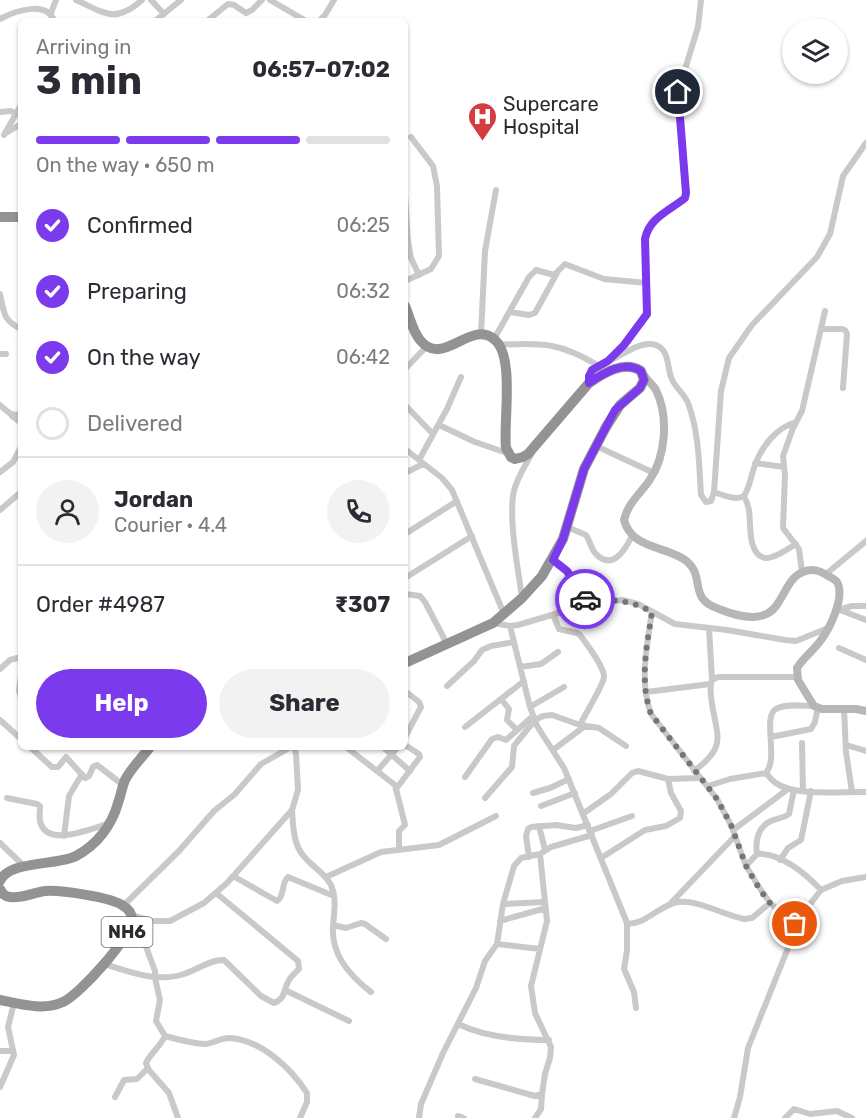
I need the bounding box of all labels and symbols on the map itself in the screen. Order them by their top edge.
pin [652,66,703,117]
place label: Supercare Hospital [503,92,599,139]
hospital icon: Supercare Hospital [466,100,498,142]
courier [555,569,615,629]
pin [769,898,820,949]
road number: NH6 [102,917,152,947]

